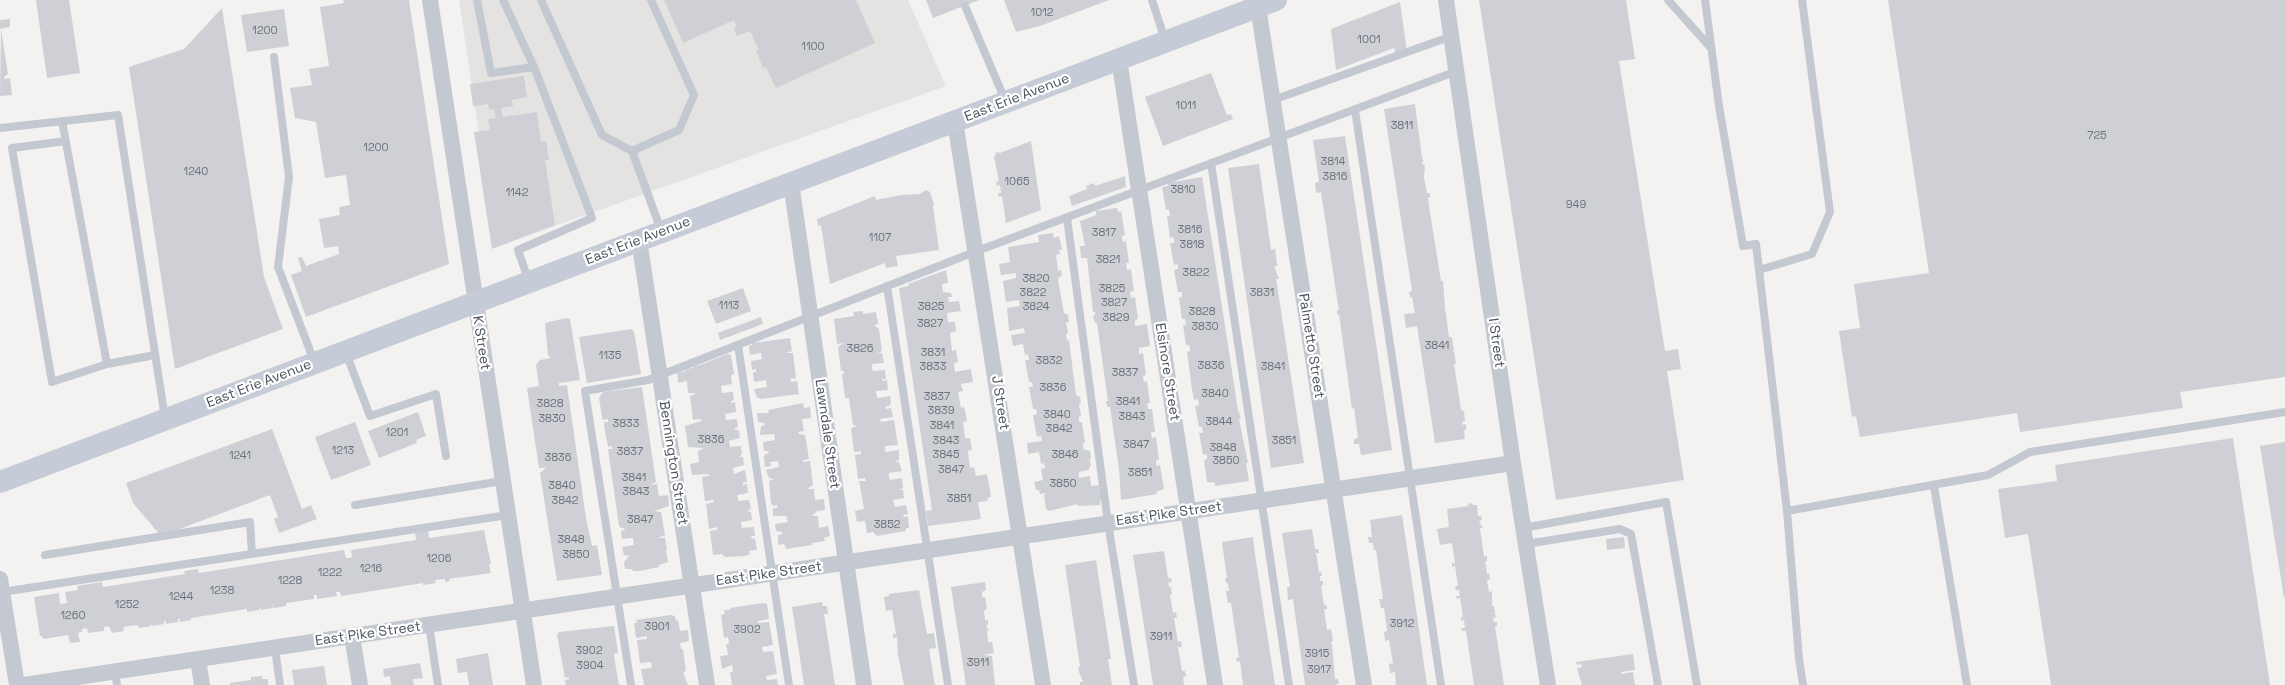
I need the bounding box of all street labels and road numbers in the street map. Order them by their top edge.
street label: East Erie Avenue [962,70,1072,126]
street label: East Erie Avenue [583,213,693,269]
street label: Palmetto Street [1294,292,1328,400]
street label: K Street [468,315,494,371]
street label: I Street [1484,317,1508,369]
street label: Elsinore Street [1151,322,1183,422]
street label: East Erie Avenue [204,356,314,412]
street label: J Street [987,375,1013,431]
street label: Lawndale Street [811,378,843,490]
street label: Bennington Street [655,400,691,526]
street label: East Pike Street [1115,498,1223,530]
street label: East Pike Street [715,558,823,590]
street label: East Pike Street [314,618,422,650]

